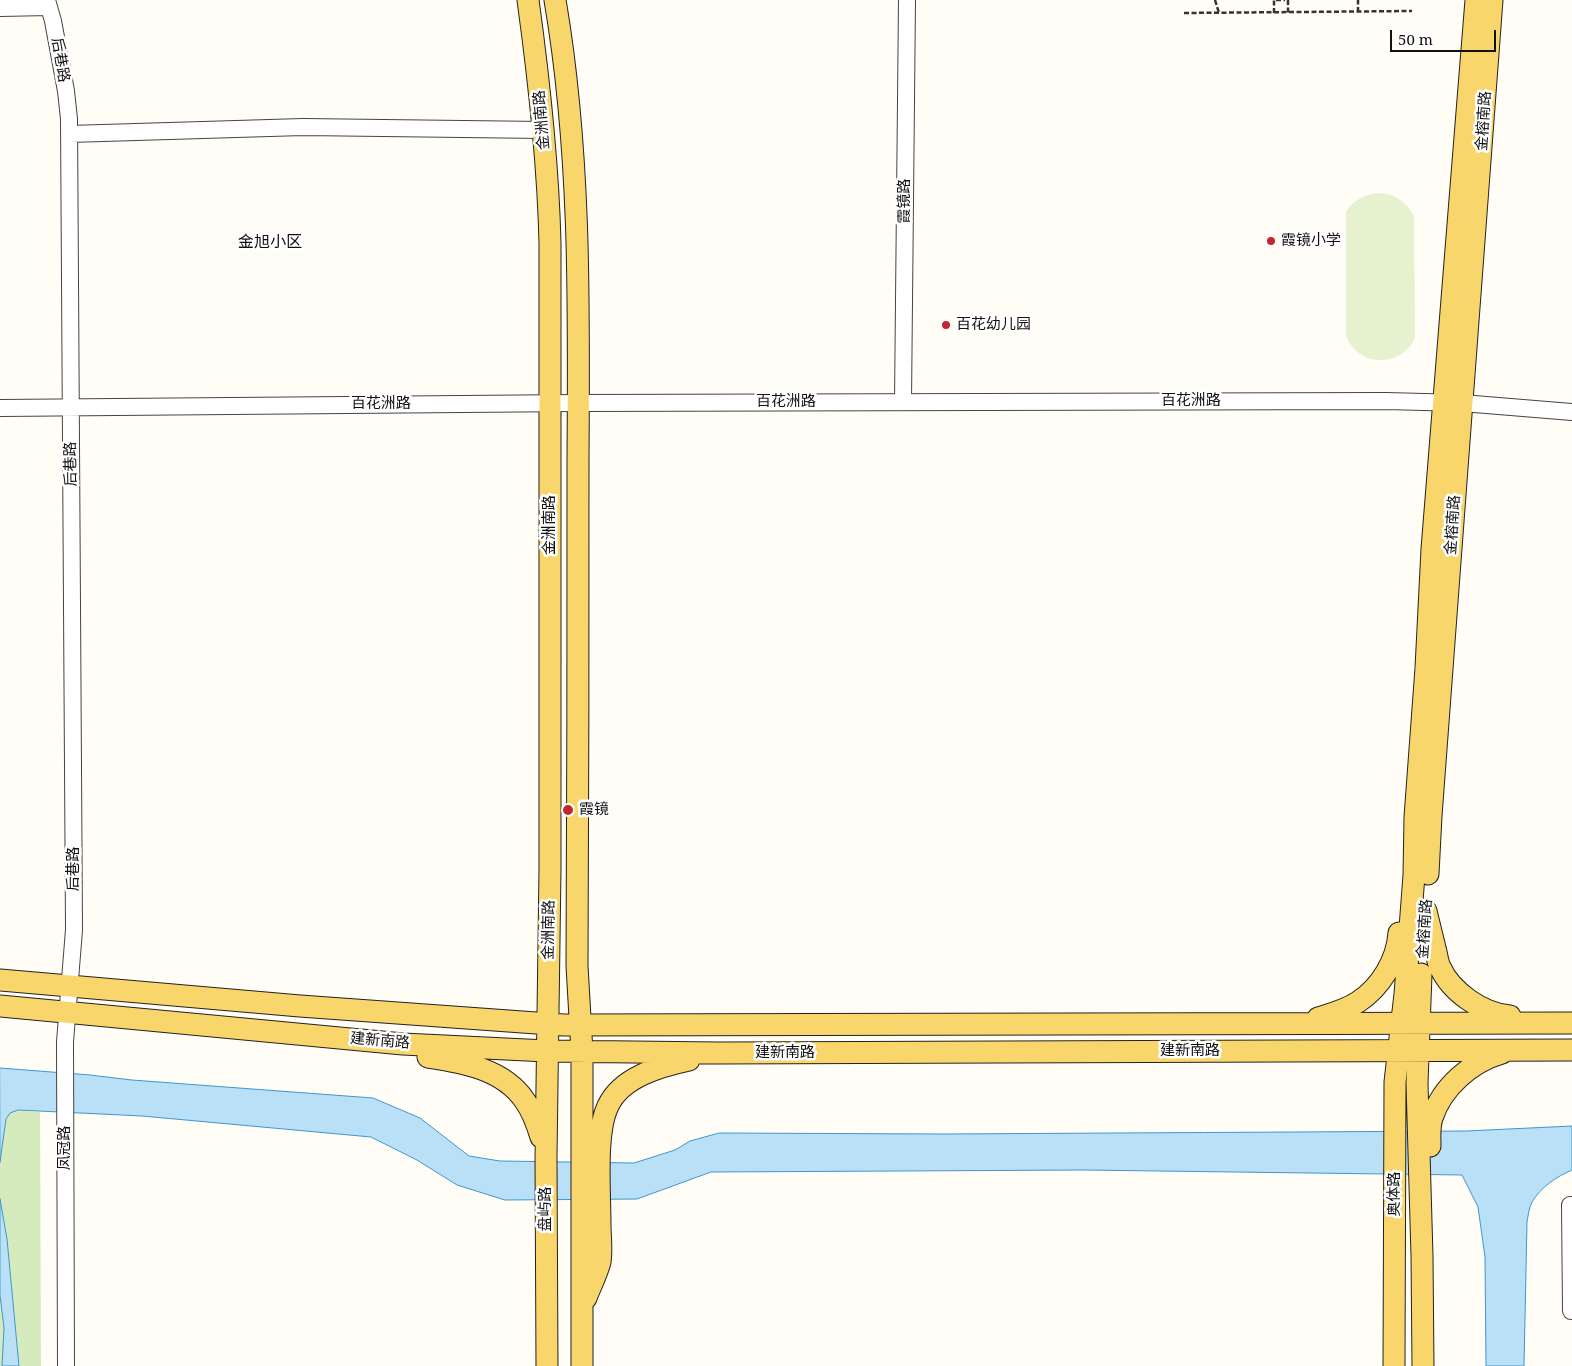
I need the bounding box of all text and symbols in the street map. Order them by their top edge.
scale bar [1392,20,1498,52]
text: 50 m [1398,29,1433,49]
street label: 后巷路 [47,36,73,84]
street label: 金洲南路 [530,89,554,151]
street label: 金榕南路 [1473,90,1495,152]
street label: 霞镜路 [896,179,914,223]
district label: 金旭小区 [238,232,302,252]
place label: 霞镜小学 [1281,232,1341,250]
marker: 霞镜小学 [1265,235,1277,247]
place label: 百花幼儿园 [956,316,1031,334]
marker: 百花幼儿园 [940,319,952,331]
street label: 百花洲路 [1161,392,1221,410]
street label: 百花洲路 [756,393,816,411]
street label: 百花洲路 [351,395,411,413]
street label: 后巷路 [62,441,80,487]
street label: 金榕南路 [1442,494,1464,556]
street label: 金洲南路 [541,495,559,555]
place label: 霞镜 [579,801,609,819]
marker: 霞镜 [561,803,575,817]
street label: 后巷路 [65,847,83,891]
street label: 金榕南路 [1414,898,1436,960]
street label: 金洲南路 [539,900,559,960]
street label: 建新南路 [349,1029,411,1053]
street label: 建新南路 [1160,1042,1220,1060]
street label: 建新南路 [755,1044,815,1062]
street label: 凤冠路 [56,1126,74,1170]
street label: 奥体路 [1386,1172,1404,1216]
street label: 盘屿路 [537,1187,555,1231]

